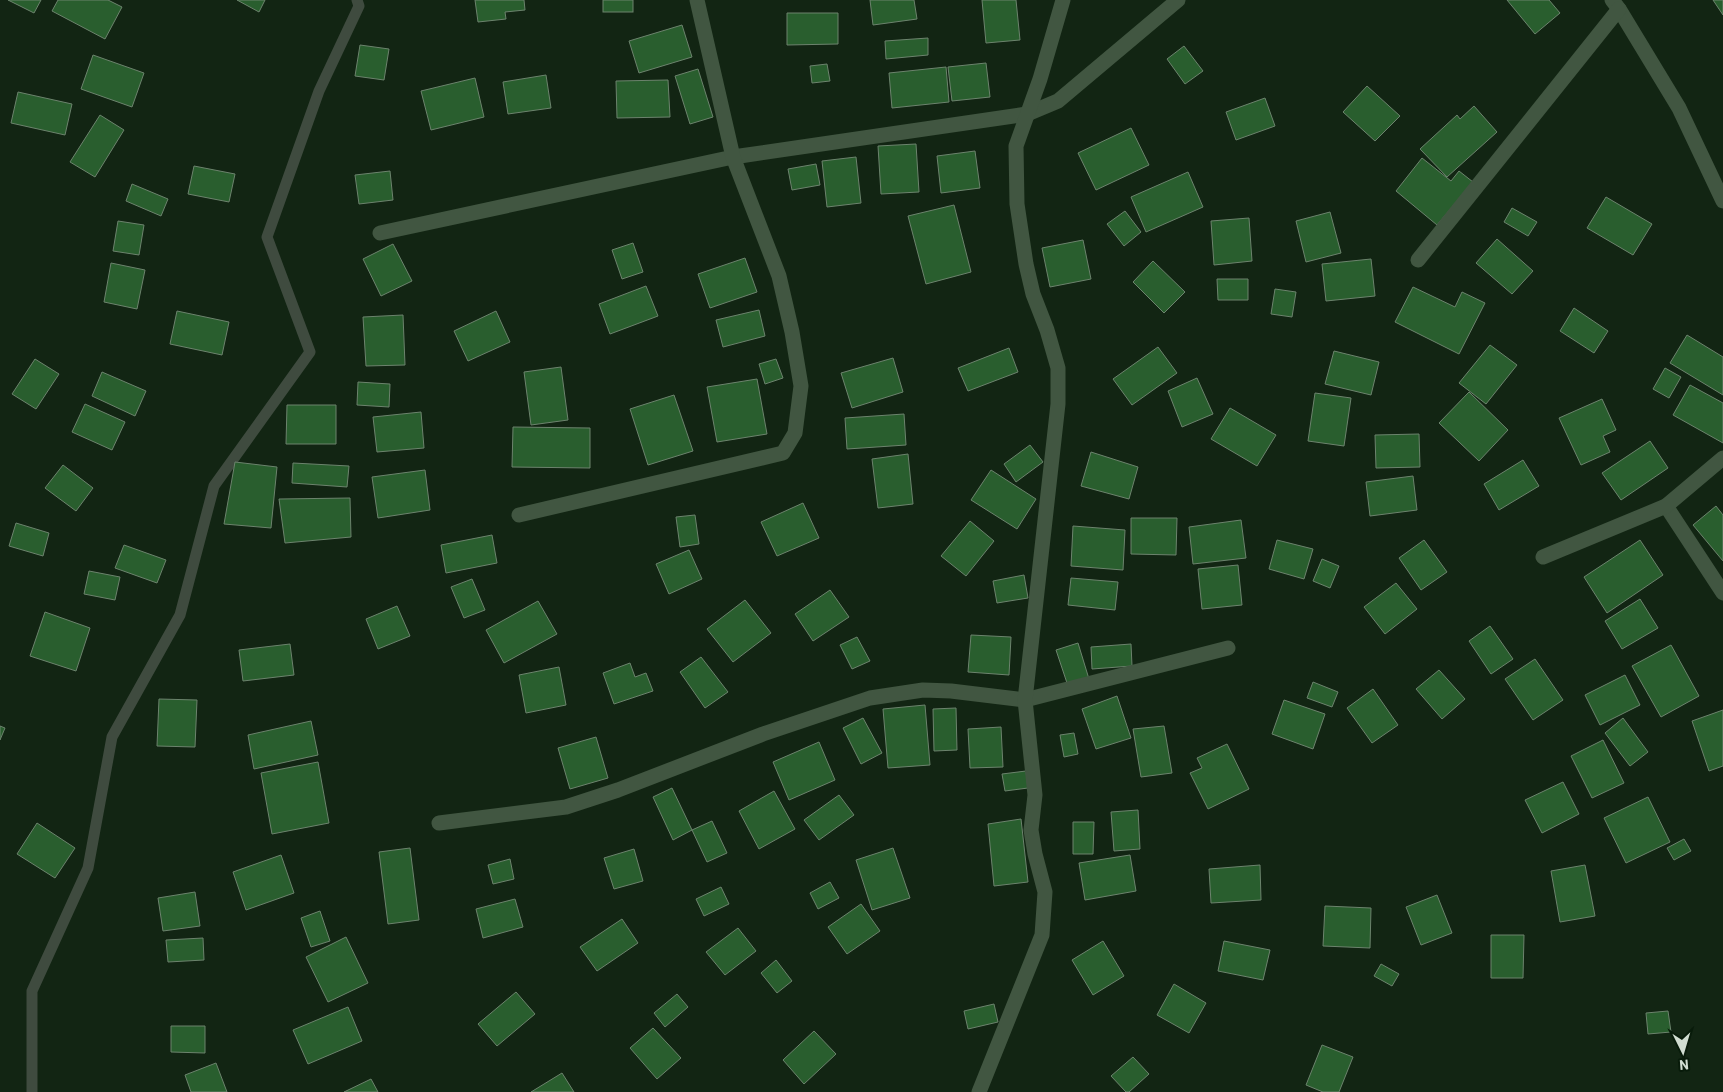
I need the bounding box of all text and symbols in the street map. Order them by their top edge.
north arrow [1658,1027,1708,1077]
text: N [1679,1057,1690,1074]

